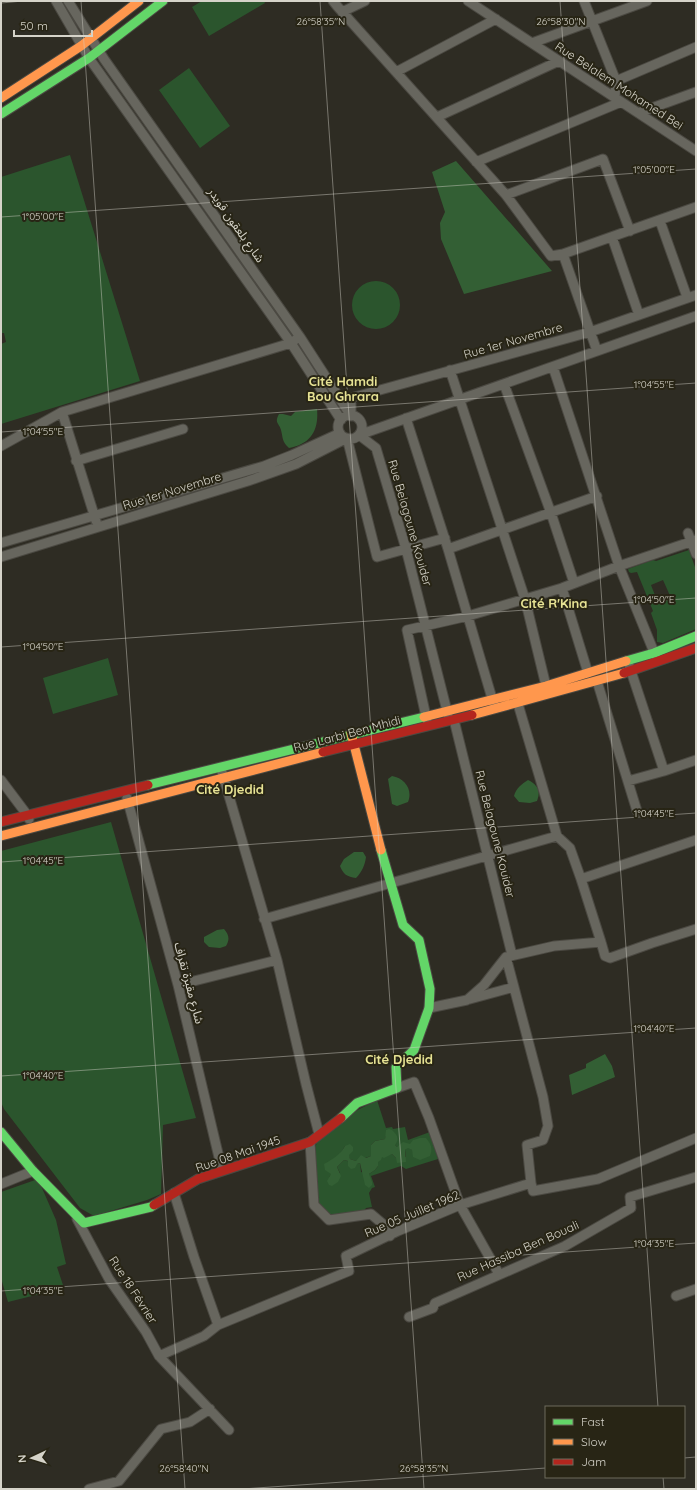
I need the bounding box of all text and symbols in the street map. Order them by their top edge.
scale bar [14,12,92,38]
text: 26°58'35"N [297,15,345,28]
text: 26°58'30"N [536,15,586,28]
text: 50 m [20,18,48,33]
street label: Rue Belalem Mohamed Bei [552,39,686,133]
text: 1°05'00"E [633,163,675,176]
street label: شارع بلعقون قويدر [203,183,268,266]
text: 1°05'00"E [22,210,64,223]
street label: Rue 1er Novembre [462,319,564,362]
district label: Cité Hamdi Bou Ghrara [307,373,379,404]
text: 1°04'55"E [634,378,675,391]
text: 1°04'55"E [23,425,64,438]
street label: Rue Belagoune Kouider [385,458,436,588]
street label: Rue 1er Novembre [121,468,223,513]
text: 1°04'50"E [633,593,675,606]
district label: Cité R'Kina [521,595,587,611]
text: 1°04'50"E [22,640,64,653]
street label: Rue Larbi Ben Mhidi [292,712,402,755]
street label: Rue Belagoune Kouider [472,769,519,900]
district label: Cité Djedid [196,781,264,797]
text: 1°04'45"E [634,807,675,820]
text: 1°04'45"E [23,854,64,867]
street label: شارع مقبرة تقراف [169,940,208,1026]
text: 1°04'40"E [634,1022,675,1035]
district label: Cité Djedid [365,1051,433,1067]
text: 1°04'40"E [23,1069,64,1082]
street label: Rue 08 Mai 1945 [193,1132,282,1175]
street label: Rue 05 Juillet 1962 [362,1187,462,1240]
street label: Rue Hassiba Ben Bouali [455,1217,581,1284]
text: 1°04'35"E [634,1237,675,1250]
street label: Rue 18 Février [106,1253,161,1327]
text: 1°04'35"E [23,1284,64,1297]
legend [545,1406,685,1478]
text: Fast [581,1414,605,1429]
text: Slow [581,1434,607,1449]
north arrow [12,1438,52,1478]
text: N [15,1454,29,1463]
text: Jam [581,1454,606,1469]
text: 26°58'40"N [159,1462,209,1475]
text: 26°58'35"N [400,1462,448,1475]

